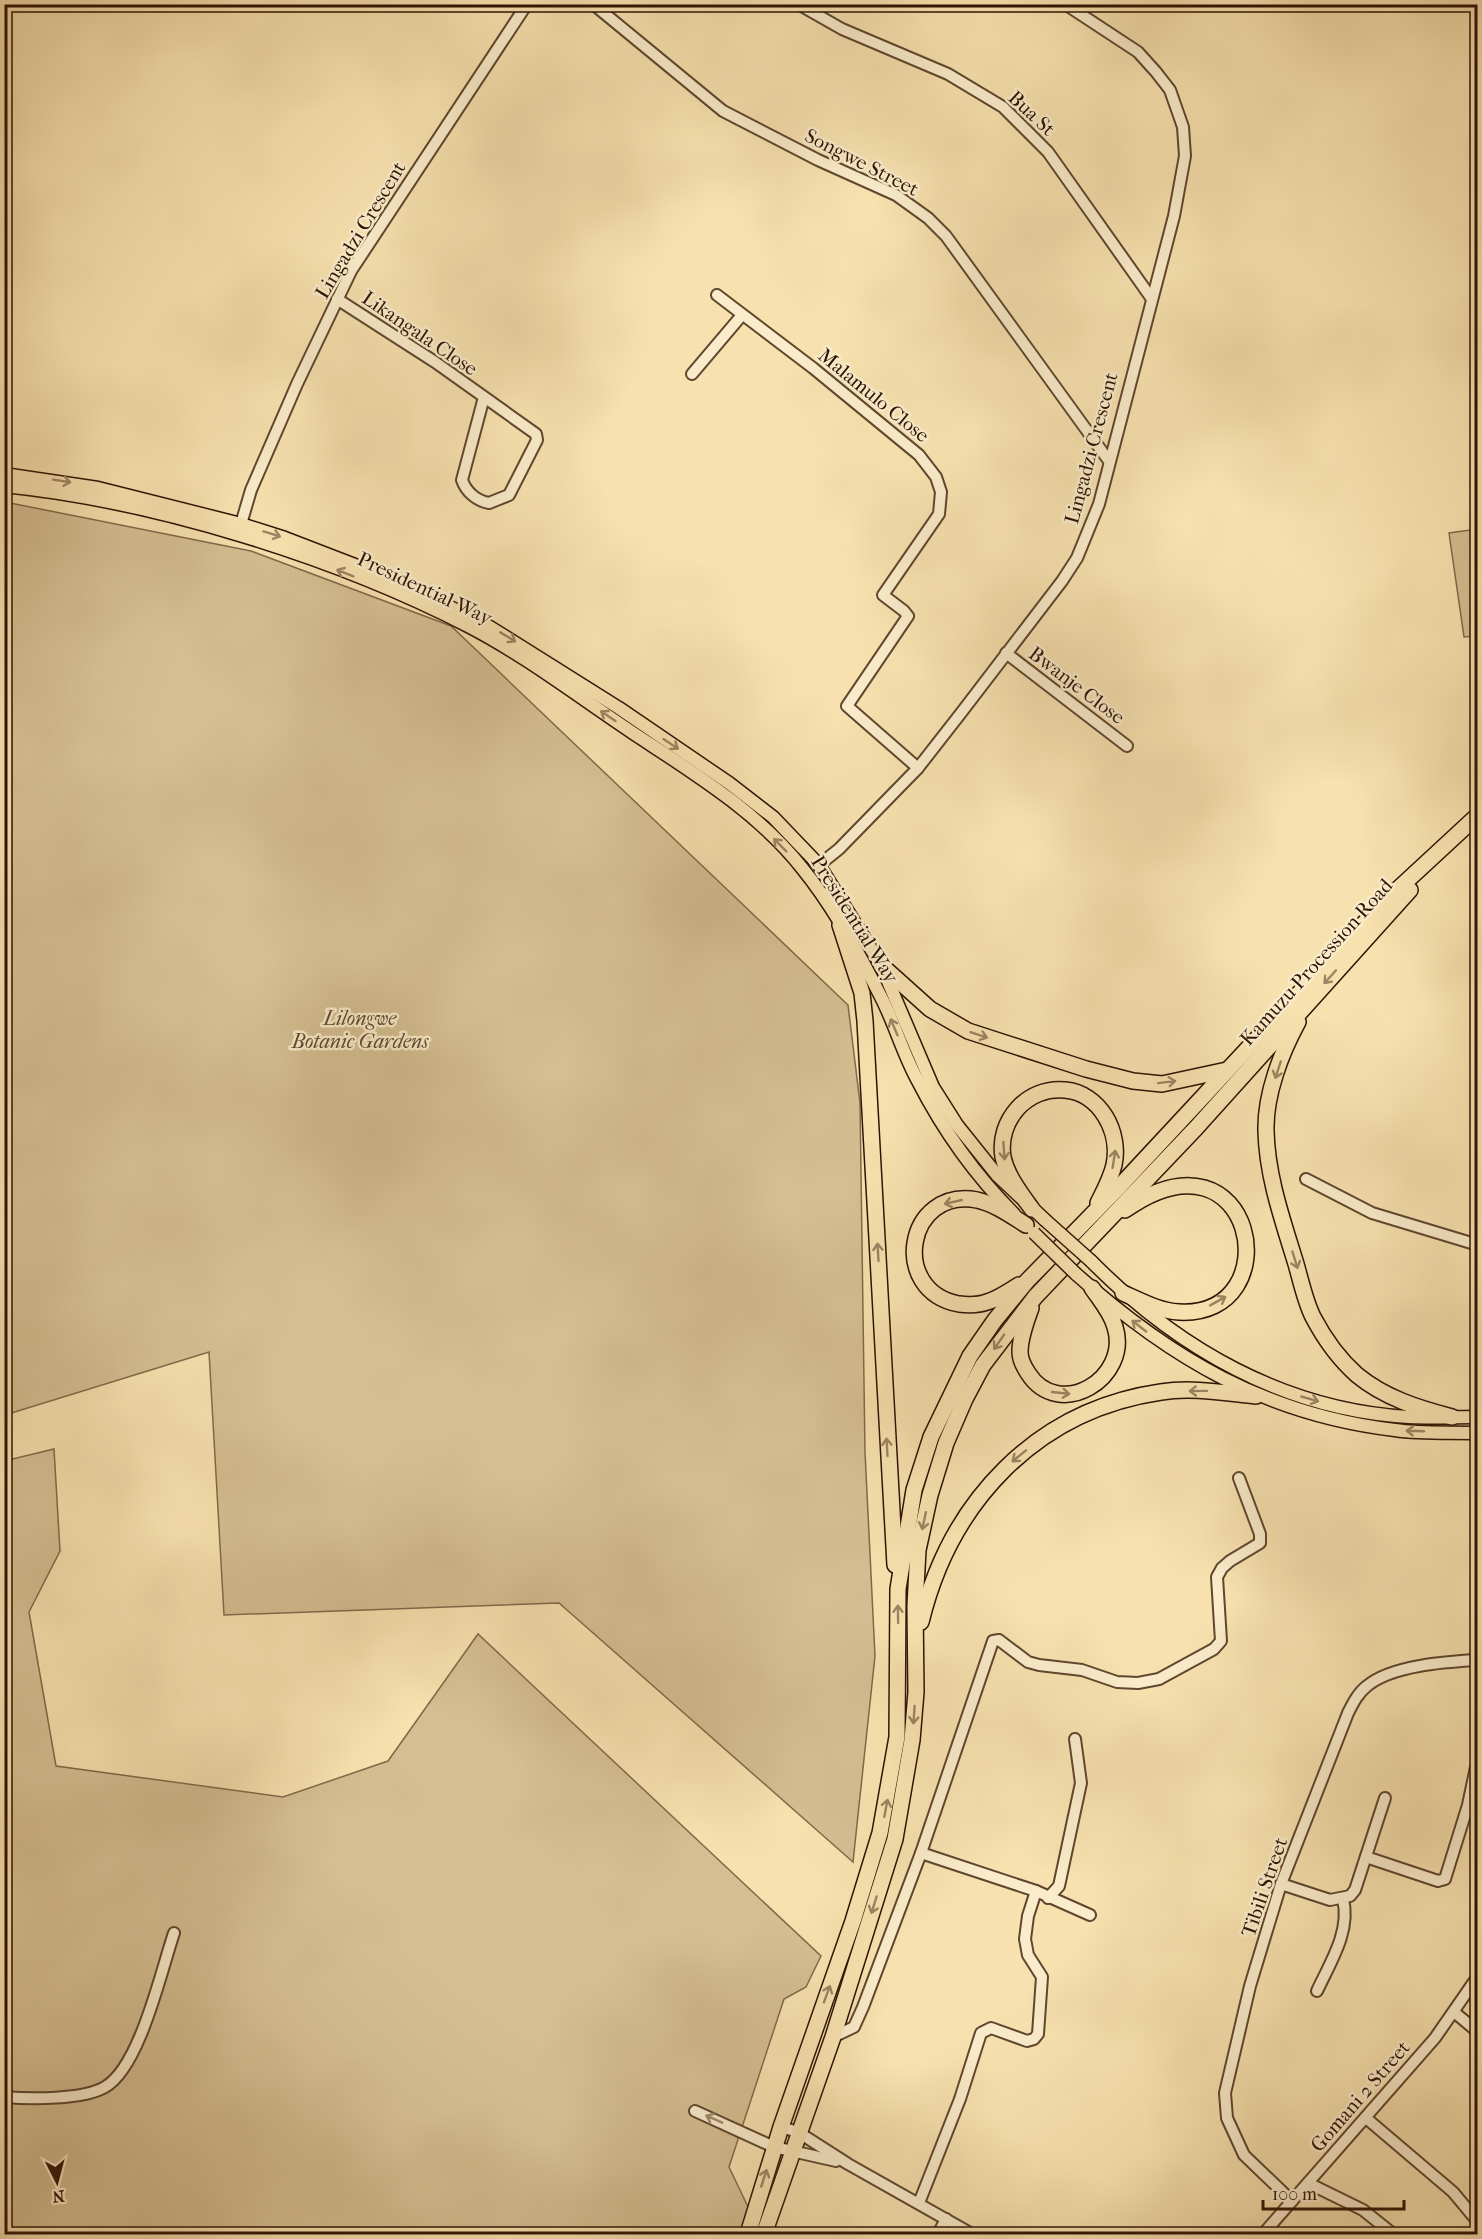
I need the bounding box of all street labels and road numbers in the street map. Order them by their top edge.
street label: Bua St [1004,86,1060,141]
street label: Songwe Street [801,124,922,201]
street label: Lingadzi Crescent [310,158,410,303]
street label: Likangala Close [358,286,482,381]
street label: Malamulo Close [814,344,934,447]
street label: Lingadzi Crescent [1060,370,1123,526]
street label: Presidential Way [354,547,497,630]
street label: Bwanje Close [1024,642,1129,729]
street label: Presidential Way [806,851,904,988]
street label: Kamuzu Procession Road [1235,873,1398,1050]
street label: Tibili Street [1237,1834,1292,1940]
street label: Gomani 2 Street [1306,2036,1415,2156]

